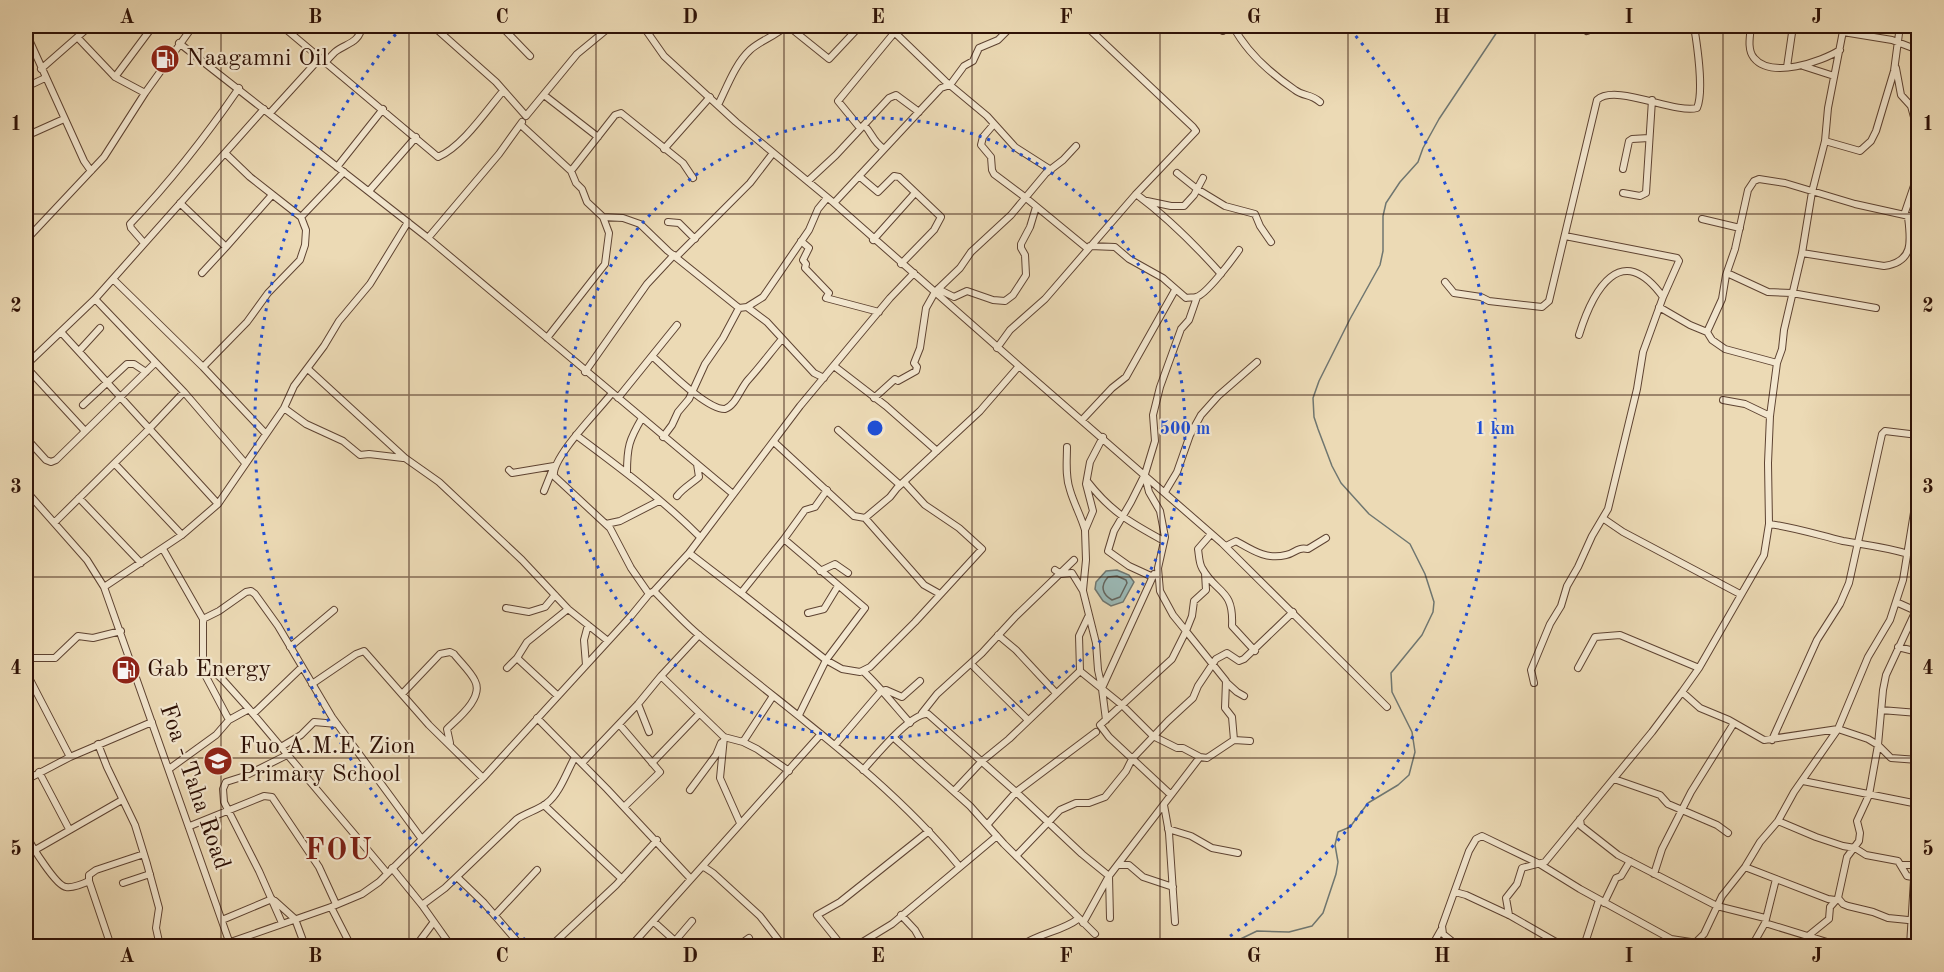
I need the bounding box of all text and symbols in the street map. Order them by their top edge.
text: A [119,8,135,28]
text: B [308,8,322,28]
text: C [495,8,509,28]
text: D [682,8,698,28]
text: E [871,8,885,28]
text: F [1059,8,1073,28]
text: G [1247,8,1261,28]
text: H [1434,8,1450,28]
text: I [1625,8,1633,28]
text: J [1812,8,1823,28]
fuel station icon: Naagamni Oil [149,43,181,75]
place label: Naagamni Oil [186,47,328,71]
text: 1 [10,115,22,135]
text: 1 [1922,115,1934,135]
text: 2 [10,297,22,317]
text: 2 [1922,297,1934,317]
centre of rings [865,418,885,438]
text: 500 m [1160,420,1210,438]
text: 1 km [1475,420,1515,438]
text: 3 [10,478,22,498]
text: 3 [1922,478,1934,498]
fuel station icon: Gab Energy [110,654,142,686]
place label: Gab Energy [147,658,272,682]
text: 4 [10,659,22,679]
text: 4 [1922,659,1934,679]
street label: Foa - Taha Road [154,701,234,873]
place label: Fuo A.M.E. Zion Primary School [239,735,416,787]
school or university icon: Fuo A.M.E. Zion Primary School [202,745,234,777]
district label: FOU [305,836,373,866]
text: 5 [10,839,22,860]
text: 5 [1922,839,1934,860]
text: A [119,947,135,967]
text: B [308,947,322,967]
text: C [495,947,509,967]
text: D [682,947,698,967]
text: E [871,947,885,967]
text: F [1059,947,1073,967]
text: G [1247,947,1261,967]
text: H [1434,947,1450,967]
text: I [1625,947,1633,967]
text: J [1812,947,1823,967]

